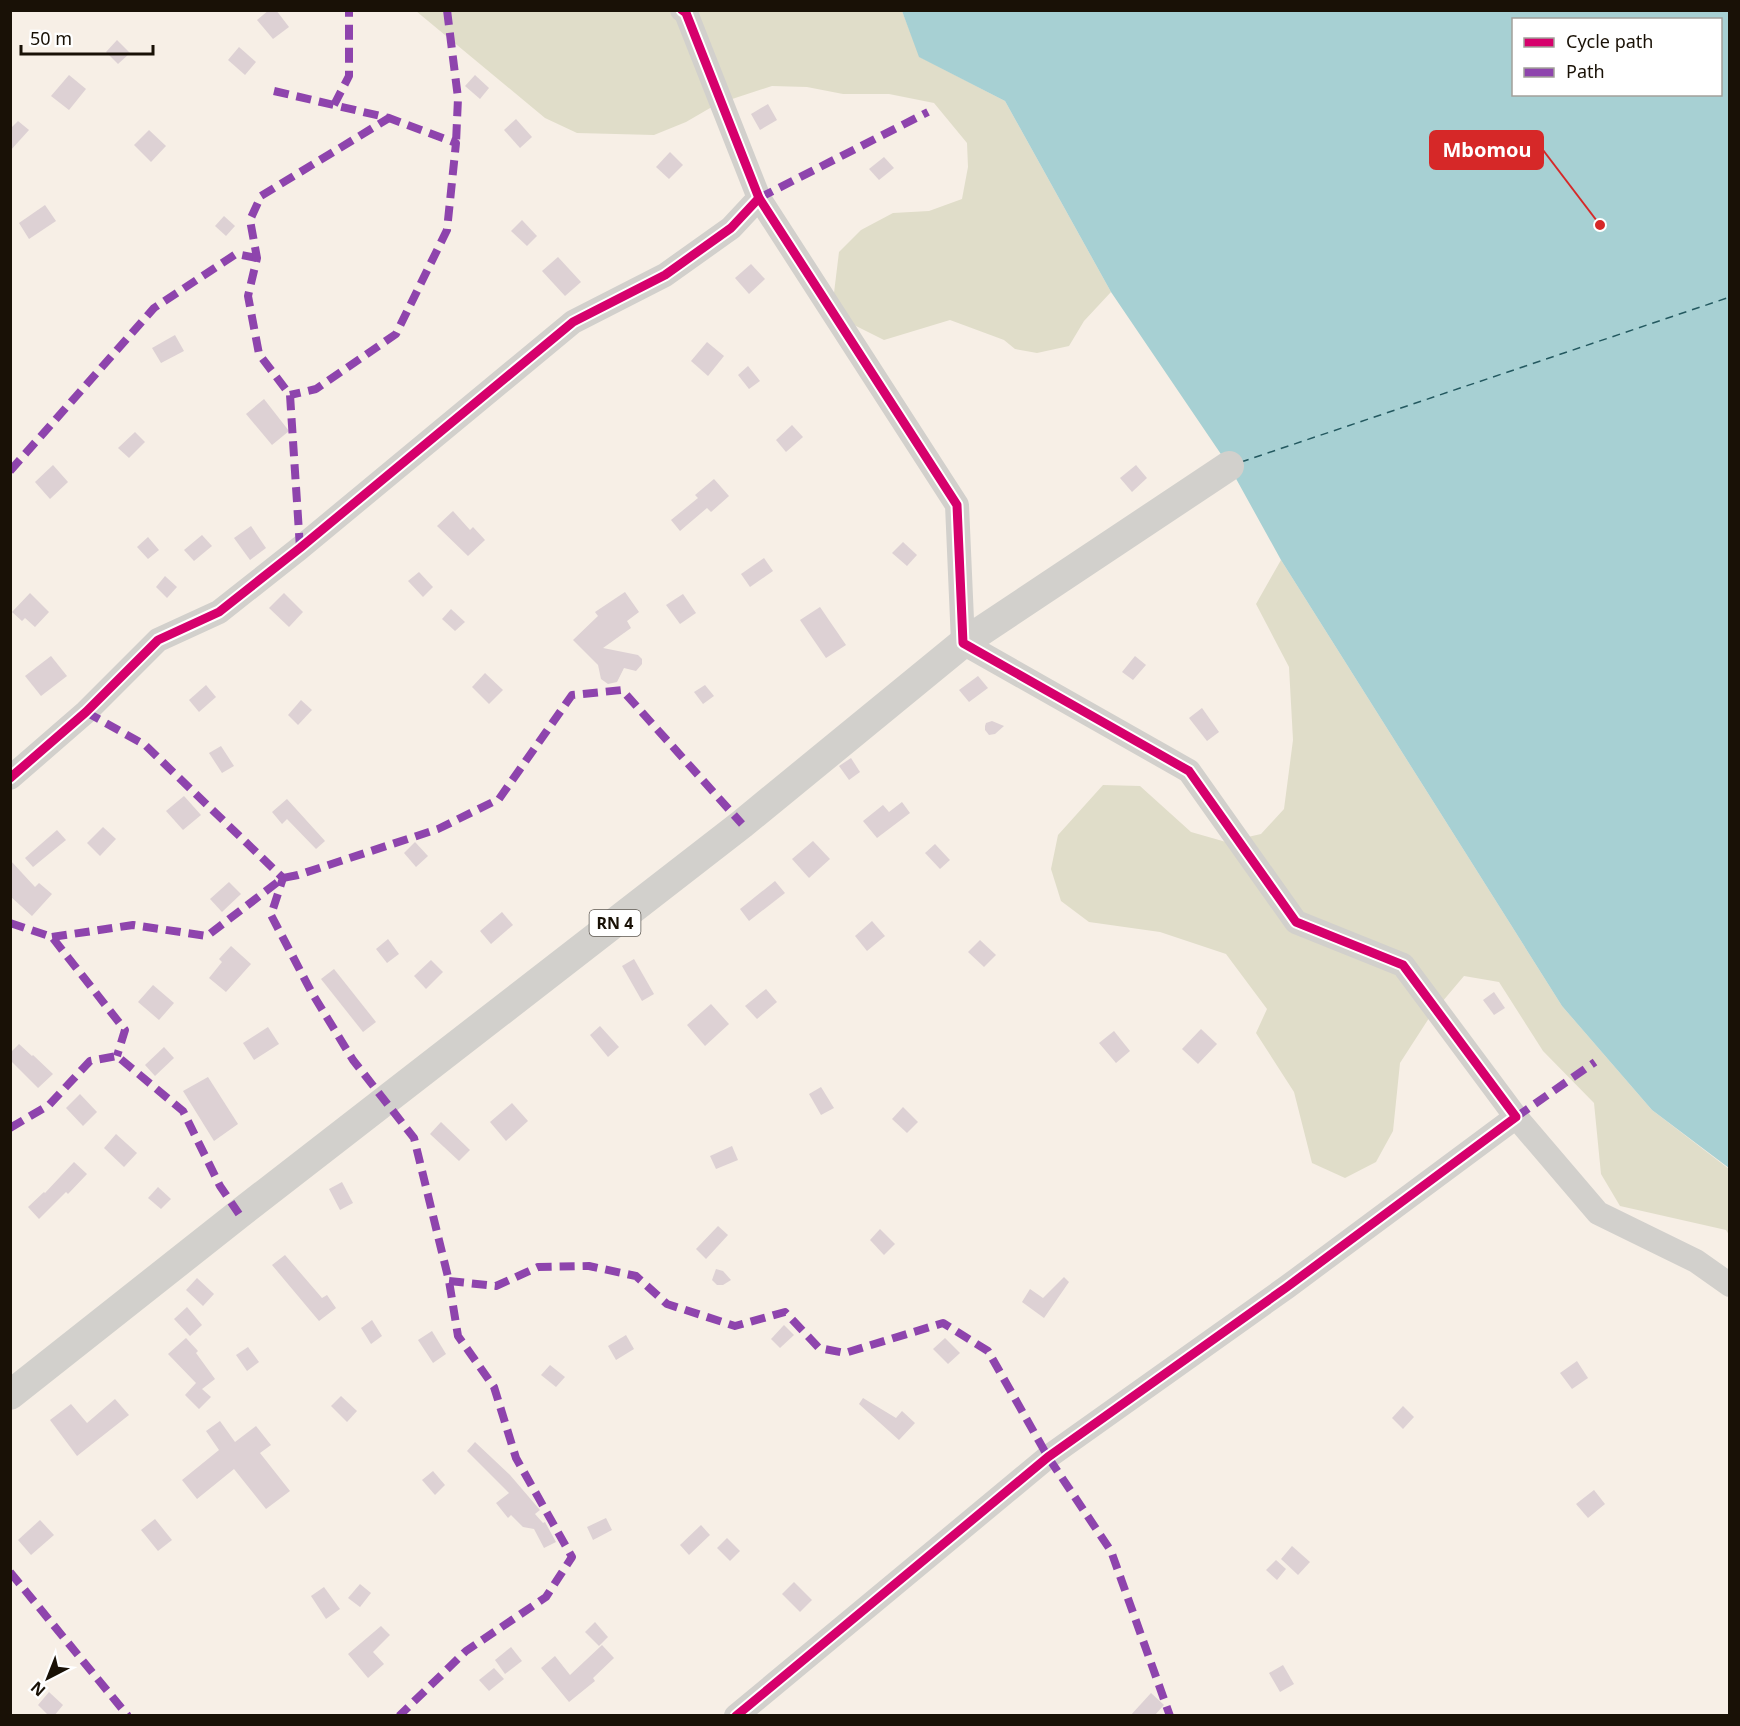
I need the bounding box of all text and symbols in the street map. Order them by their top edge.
scale bar [21,18,153,56]
legend [1512,18,1722,96]
text: 50 m [30,26,72,50]
text: Cycle path [1566,29,1653,53]
text: Path [1566,59,1605,83]
callout: Mbomou [1430,131,1543,169]
text: Mbomou [1443,136,1532,163]
road number: RN 4 [590,910,640,936]
north arrow [18,1648,78,1708]
text: N [26,1677,50,1702]

